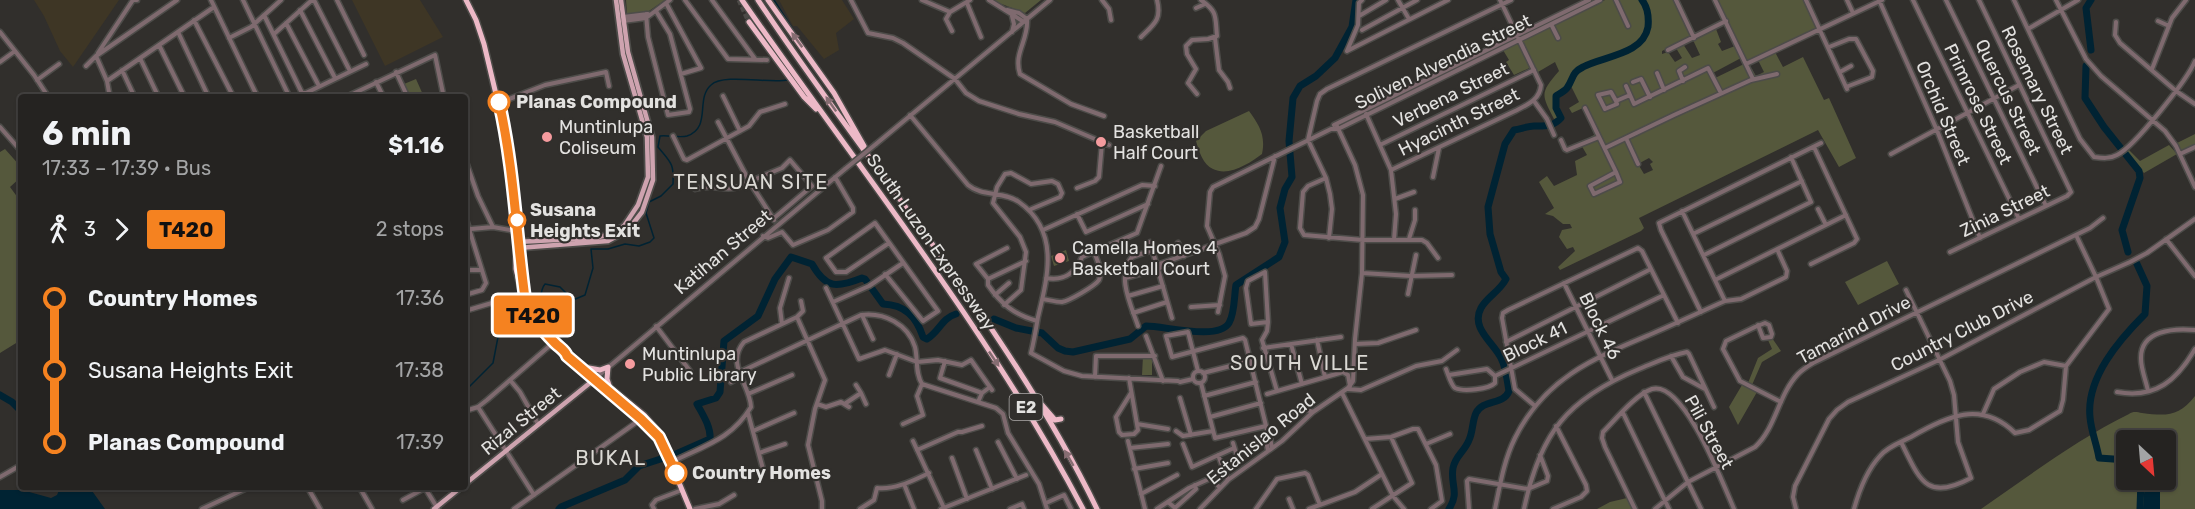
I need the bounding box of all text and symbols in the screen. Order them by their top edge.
street label: Soliven Alvendia Street [1351,10,1535,114]
street label: Rosemary Street [1996,22,2078,158]
one-way arrow [791,33,803,48]
street label: Quercus Street [1970,35,2046,159]
street label: Primrose Street [1939,40,2017,168]
street label: Orchid Street [1911,57,1975,169]
street label: Verbena Street [1390,58,1512,132]
street label: Hyacinth Street [1395,83,1523,161]
marker: Planas Compound [488,91,510,113]
place label: Planas Compound [516,91,677,113]
one-way arrow [825,96,837,111]
text: 6 min [42,114,131,153]
place label: Muntinlupa Coliseum [559,116,653,159]
place label: Basketball Half Court [1113,121,1199,164]
marker: Muntinlupa Coliseum [540,130,554,144]
text: $1.16 [388,132,444,159]
marker: Basketball Half Court [1094,135,1108,149]
street label: South Luzon Expressway [862,150,1000,334]
text: 17:33 – 17:39 · Bus [42,156,211,180]
district label: TENSUAN SITE [673,170,829,194]
street label: Zinia Street [1957,180,2053,242]
place label: Susana Heights Exit [530,199,640,242]
street label: Katihan Street [670,205,776,299]
marker: Susana Heights Exit [508,211,526,229]
icon: walk [42,213,75,246]
icon: forward [105,213,138,246]
text: 3 [84,217,96,241]
text: T420 [159,217,213,242]
text: 2 stops [376,217,444,241]
place label: Camella Homes 4 Basketball Court [1072,237,1217,280]
marker: Camella Homes 4 Basketball Court [1053,251,1067,265]
text: Country Homes [88,285,258,312]
street label: Country Club Drive [1887,285,2037,377]
text: 17:36 [396,286,444,310]
street label: Block 46 [1574,289,1626,363]
street label: Tamarind Drive [1794,291,1914,369]
line badge: T420 [491,296,575,334]
text: T420 [506,303,560,328]
street label: Block 41 [1499,317,1571,367]
place label: Muntinlupa Public Library [642,343,757,386]
one-way arrow [988,351,999,367]
district label: SOUTH VILLE [1230,351,1370,375]
text: Susana Heights Exit [88,357,293,384]
marker: Muntinlupa Public Library [623,357,637,371]
text: 17:38 [395,358,444,382]
street label: Rizal Street [477,382,565,460]
street label: Estanislao Road [1202,389,1320,489]
street label: Pili Street [1680,391,1738,473]
road number: E2 [1010,394,1042,420]
text: Planas Compound [88,429,285,456]
text: 17:39 [396,430,444,454]
north arrow [2116,430,2176,490]
map controls [2116,430,2176,490]
district label: BUKAL [575,446,647,470]
one-way arrow [1064,450,1075,466]
marker: Country Homes [665,462,687,484]
place label: Country Homes [692,462,831,484]

